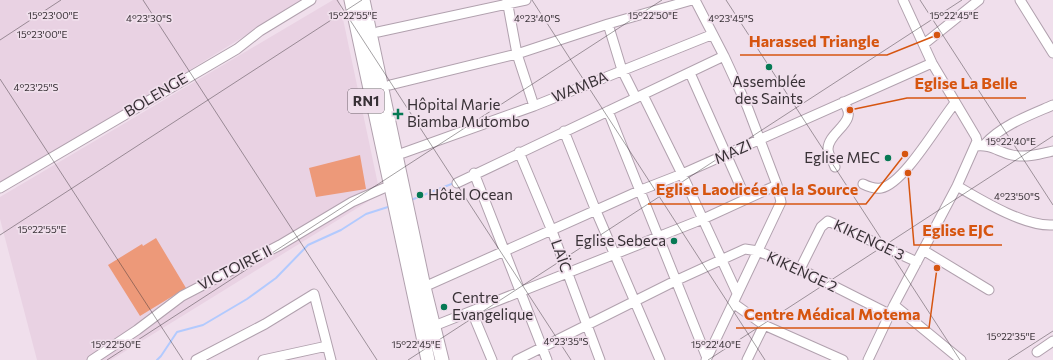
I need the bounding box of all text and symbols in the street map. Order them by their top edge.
text: 15°23'00"E [28,9,78,21]
text: 15°22'55"E [329,9,378,21]
text: 15°22'50"E [628,9,678,21]
text: 15°22'45"E [929,9,979,21]
text: 4°23'30"S [126,12,172,24]
text: 4°23'40"S [514,12,560,24]
text: 4°23'45"S [708,12,754,24]
callout: Harassed Triangle [740,27,887,55]
text: 15°23'00"E [17,28,67,40]
text: Harassed Triangle [749,31,879,50]
marker: Assemblée des Saints [764,62,774,72]
street label: WAMBA [549,67,610,105]
street label: BOLENGE [121,68,190,120]
callout: Eglise La Belle [907,70,1026,98]
place label: Assemblée des Saints [732,72,806,107]
text: Eglise La Belle [914,73,1018,92]
text: 4°23'25"S [14,81,59,93]
road number: RN1 [348,89,384,113]
place label: Hôpital Marie Biamba Mutombo [407,95,530,130]
marker: Hôpital Marie Biamba Mutombo [392,108,404,120]
street label: MAZI [711,135,754,167]
text: 15°22'40"E [986,135,1036,147]
place label: Eglise MEC [804,148,880,166]
marker: Eglise MEC [883,153,893,163]
callout: Eglise Laodicée de la Source [648,176,866,204]
text: Eglise Laodicée de la Source [656,179,858,198]
place label: Hôtel Ocean [428,185,513,203]
marker: Hôtel Ocean [415,190,425,200]
text: 4°23'50"S [994,190,1040,202]
street label: KIKENGE 3 [831,215,908,263]
callout: Eglise EJC [914,217,1002,245]
text: Eglise EJC [922,220,994,239]
text: 15°22'55"E [18,223,67,235]
place label: Eglise Sebeca [575,231,666,249]
marker: Eglise Sebeca [669,236,679,246]
street label: LAÏC [548,237,576,274]
street label: VICTOIRE II [195,241,275,293]
street label: KIKENGE 2 [764,247,840,295]
place label: Centre Evangelique [452,288,533,323]
callout: Centre Médical Motema [736,300,929,328]
marker: Centre Evangelique [439,302,449,312]
text: Centre Médical Motema [744,304,920,323]
text: 15°22'35"E [987,330,1036,342]
text: 4°23'35"S [544,335,589,347]
text: 15°22'50"E [91,338,141,350]
text: 15°22'45"E [391,338,441,350]
text: 15°22'40"E [691,338,741,350]

